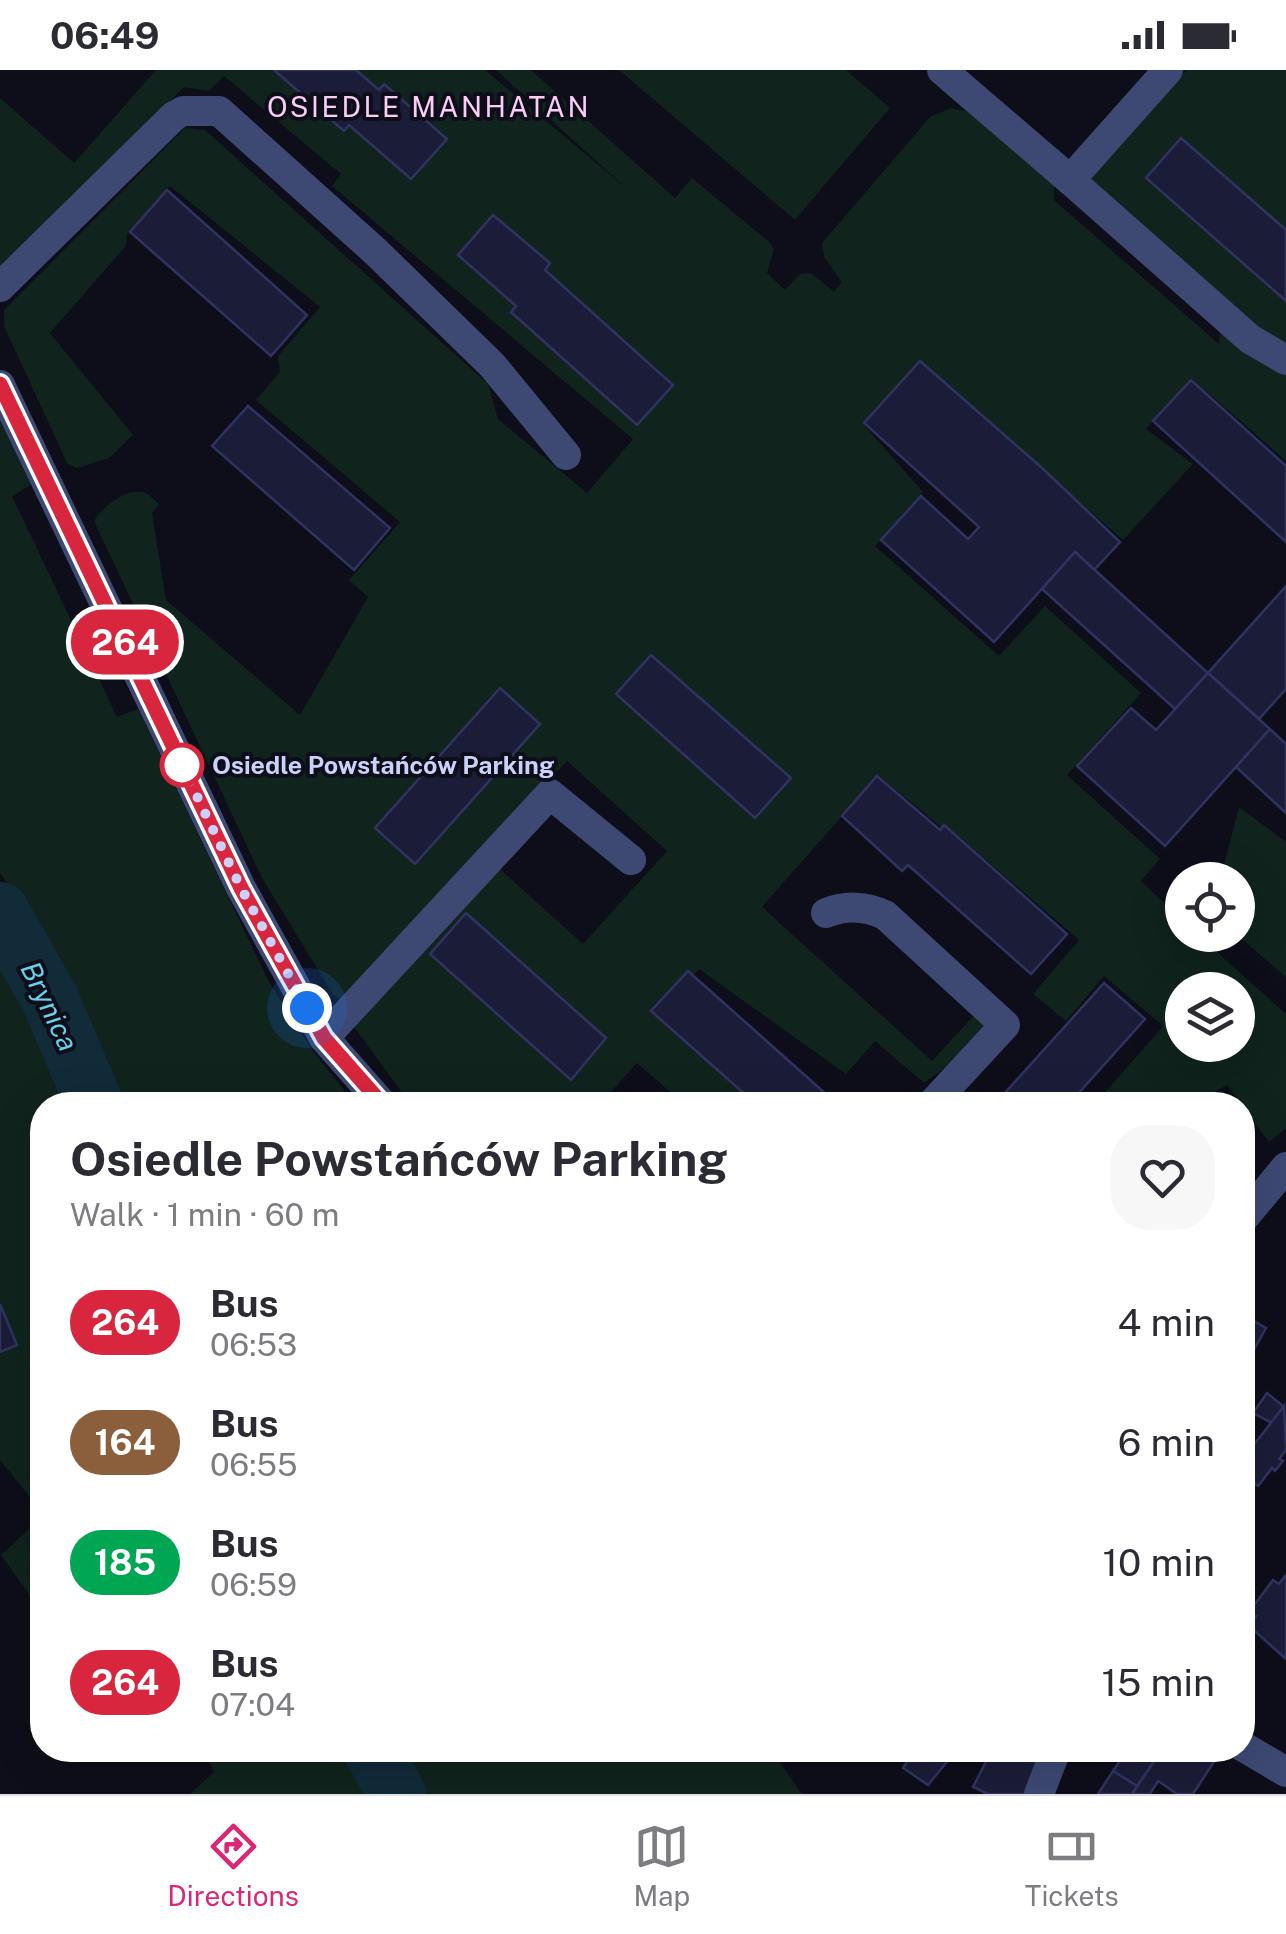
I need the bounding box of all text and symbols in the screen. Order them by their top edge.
text: 06:49 [50,13,160,58]
district label: OSIEDLE MANHATAN [267,90,591,123]
line badge: 264 [68,610,182,674]
text: 264 [91,622,159,663]
marker: Osiedle Powstańców Parking [161,744,203,786]
place label: Osiedle Powstańców Parking [212,750,555,780]
map controls [1165,862,1255,1062]
button: locate [1165,862,1255,952]
water label: Brynica [14,956,86,1056]
button: layers [1165,972,1255,1062]
your location [282,983,332,1033]
button: heart [1110,1125,1215,1230]
text: Osiedle Powstańców Parking [70,1130,728,1187]
text: Walk · 1 min · 60 m [70,1196,340,1233]
text: Bus [210,1281,279,1326]
text: 4 min [1117,1300,1215,1345]
text: 264 [91,1302,159,1343]
text: 06:53 [210,1326,297,1363]
text: Bus [210,1401,279,1446]
text: 6 min [1118,1420,1215,1465]
text: 164 [95,1422,155,1463]
text: 06:55 [210,1446,298,1483]
text: Bus [210,1521,279,1566]
text: 10 min [1103,1540,1215,1585]
text: 185 [94,1542,156,1583]
text: 06:59 [210,1566,297,1603]
text: Bus [210,1641,279,1686]
text: 15 min [1102,1660,1215,1705]
text: 264 [91,1662,159,1703]
text: 07:04 [210,1686,295,1723]
tab: Directions [167,1819,299,1912]
tab: Map [633,1819,690,1912]
tab: Tickets [1025,1819,1119,1912]

